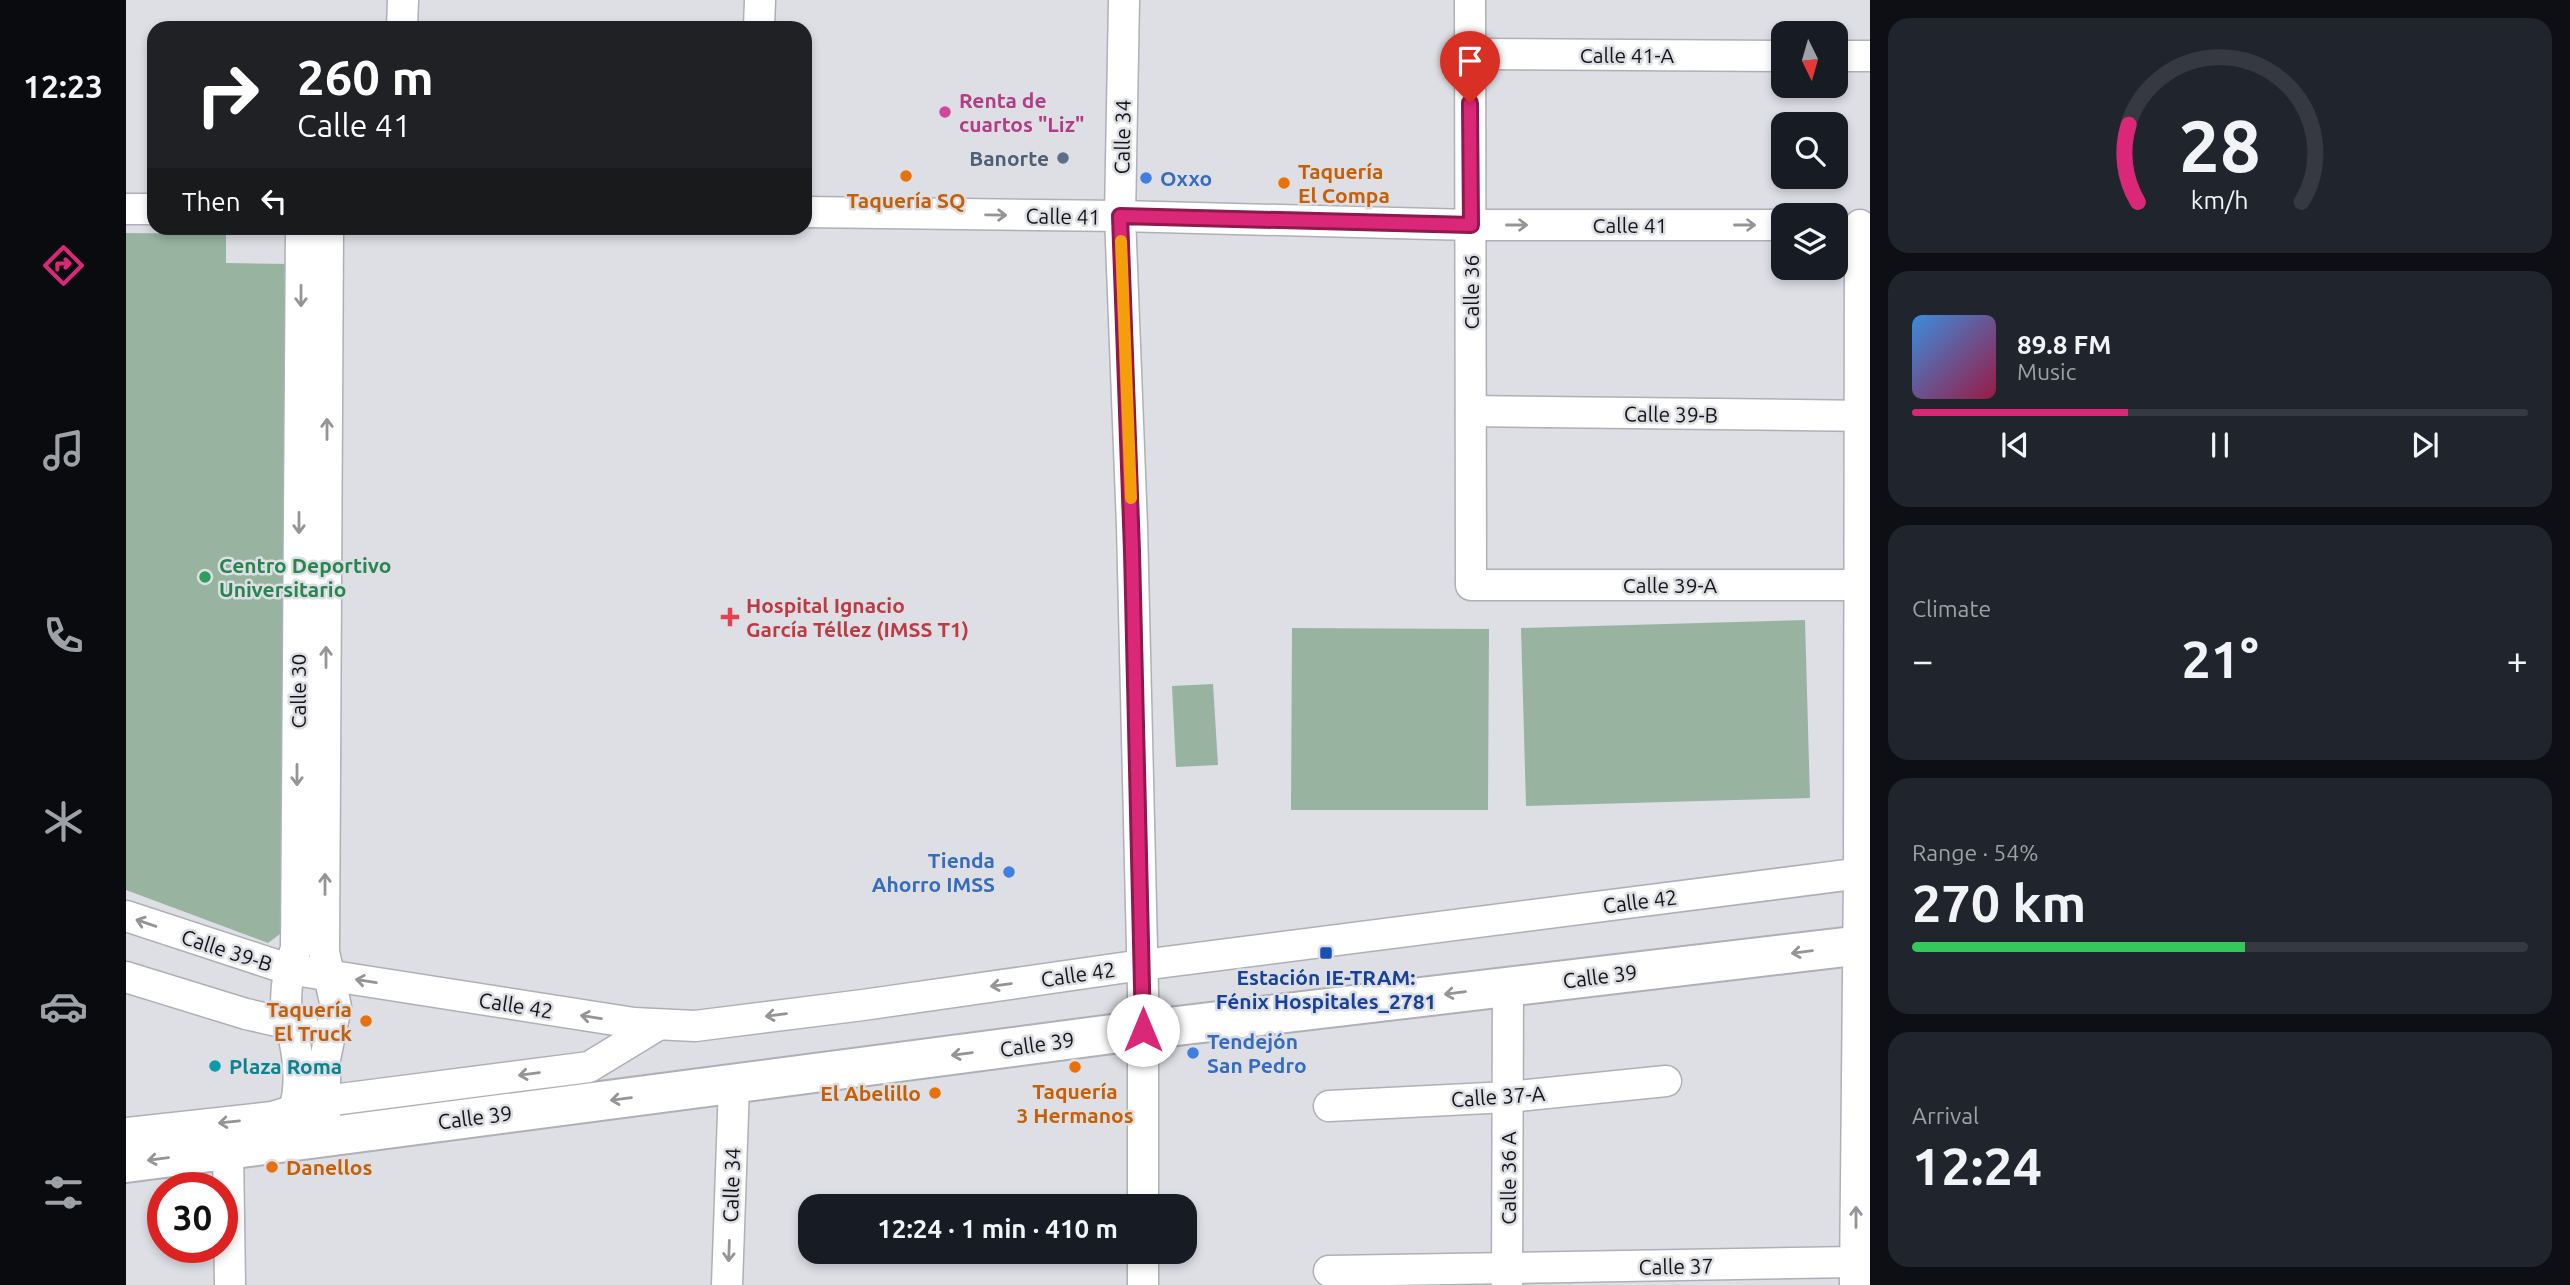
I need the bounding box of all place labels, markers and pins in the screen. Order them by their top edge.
pin [1440,31,1500,103]
place label: Renta de cuartos "Liz" [959,88,1084,136]
marker: Renta de cuartos "Liz" [937,104,953,120]
place label: Banorte [969,146,1049,170]
marker: Banorte [1055,150,1071,166]
place label: Taquería El Compa [1298,159,1390,207]
place label: Oxxo [1160,166,1212,190]
marker: Taquería SQ [898,168,914,184]
marker: Oxxo [1138,170,1154,186]
marker: Taquería El Compa [1276,175,1292,191]
place label: Taquería SQ [847,188,965,212]
place label: Centro Deportivo Universitario [219,553,391,601]
marker: Centro Deportivo Universitario [197,569,213,585]
place label: Hospital Ignacio García Téllez (IMSS T1) [746,593,969,641]
marker: Hospital Ignacio García Téllez (IMSS T1) [720,607,740,627]
place label: Tienda Ahorro IMSS [872,848,995,896]
marker: Tienda Ahorro IMSS [1001,864,1017,880]
marker: Estación IE-TRAM: Fénix Hospitales_2781 [1318,945,1334,961]
place label: Estación IE-TRAM: Fénix Hospitales_2781 [1216,965,1436,1013]
place label: Taquería El Truck [267,997,352,1045]
marker: Taquería El Truck [358,1013,374,1029]
place label: Tendejón San Pedro [1207,1029,1307,1077]
marker: Tendejón San Pedro [1185,1045,1201,1061]
place label: Plaza Roma [229,1054,342,1078]
marker: Plaza Roma [207,1058,223,1074]
marker: Taquería 3 Hermanos [1067,1059,1083,1075]
place label: Taquería 3 Hermanos [1016,1079,1134,1127]
place label: El Abelillo [820,1081,921,1105]
marker: El Abelillo [927,1085,943,1101]
place label: Danellos [286,1155,372,1179]
marker: Danellos [264,1159,280,1175]

